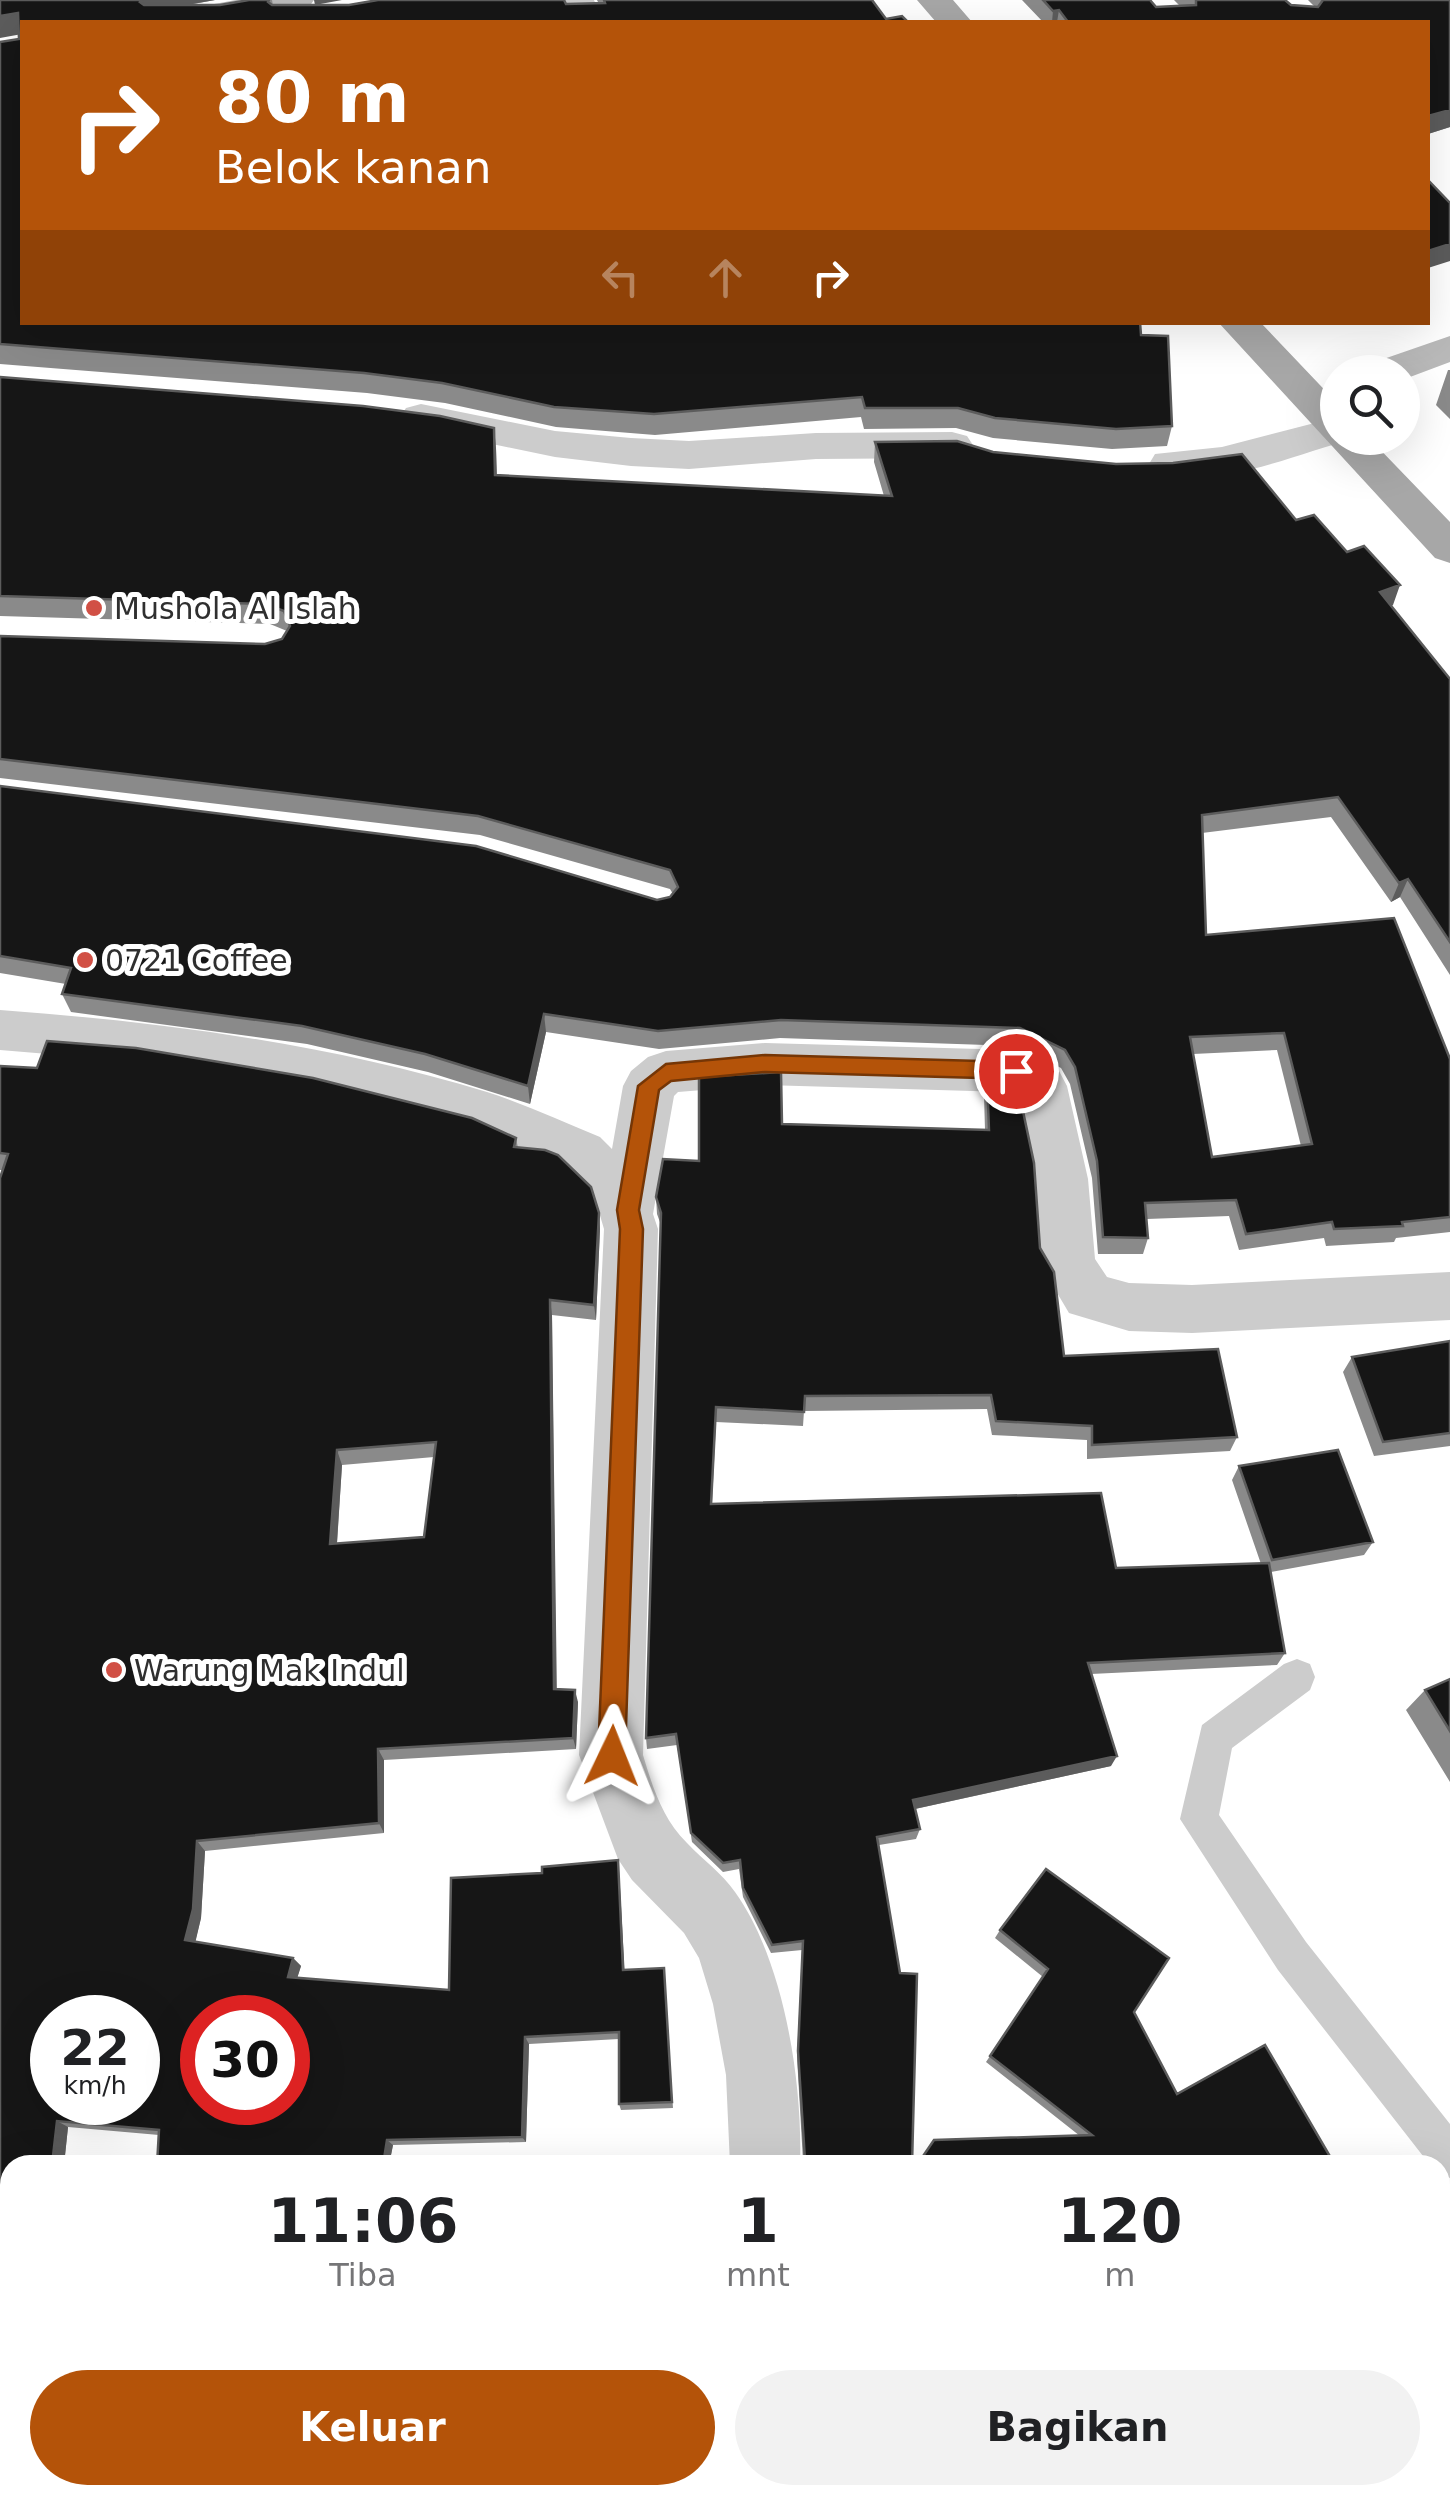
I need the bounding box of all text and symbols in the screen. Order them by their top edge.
text: 80 m [215,57,410,139]
icon: right [50,60,180,190]
text: Belok kanan [215,141,491,194]
icon: left [593,250,648,305]
icon: ahead [698,250,753,305]
icon: right [803,250,858,305]
map controls [1320,355,1420,455]
button: search [1320,355,1420,455]
place label: Mushola Al Islah [114,591,357,626]
marker: Mushola Al Islah [83,597,105,619]
place label: 0721 Coffee [105,943,288,978]
marker: 0721 Coffee [74,949,96,971]
pin [974,1029,1059,1114]
icon: arrive [989,1044,1044,1099]
place label: Warung Mak Indul [134,1653,405,1688]
marker: Warung Mak Indul [103,1659,125,1681]
position arrow [560,1704,664,1808]
speed limit sign: 30 [180,1995,310,2125]
text: 22 [60,2019,130,2077]
text: km/h [63,2071,127,2100]
text: 11:06 [267,2186,458,2256]
text: 1 [737,2186,779,2256]
text: 120 [1057,2186,1183,2256]
text: Tiba [329,2256,397,2294]
text: mnt [726,2256,790,2294]
text: m [1104,2256,1136,2294]
button: Keluar [30,2370,715,2485]
button: Bagikan [735,2370,1420,2485]

